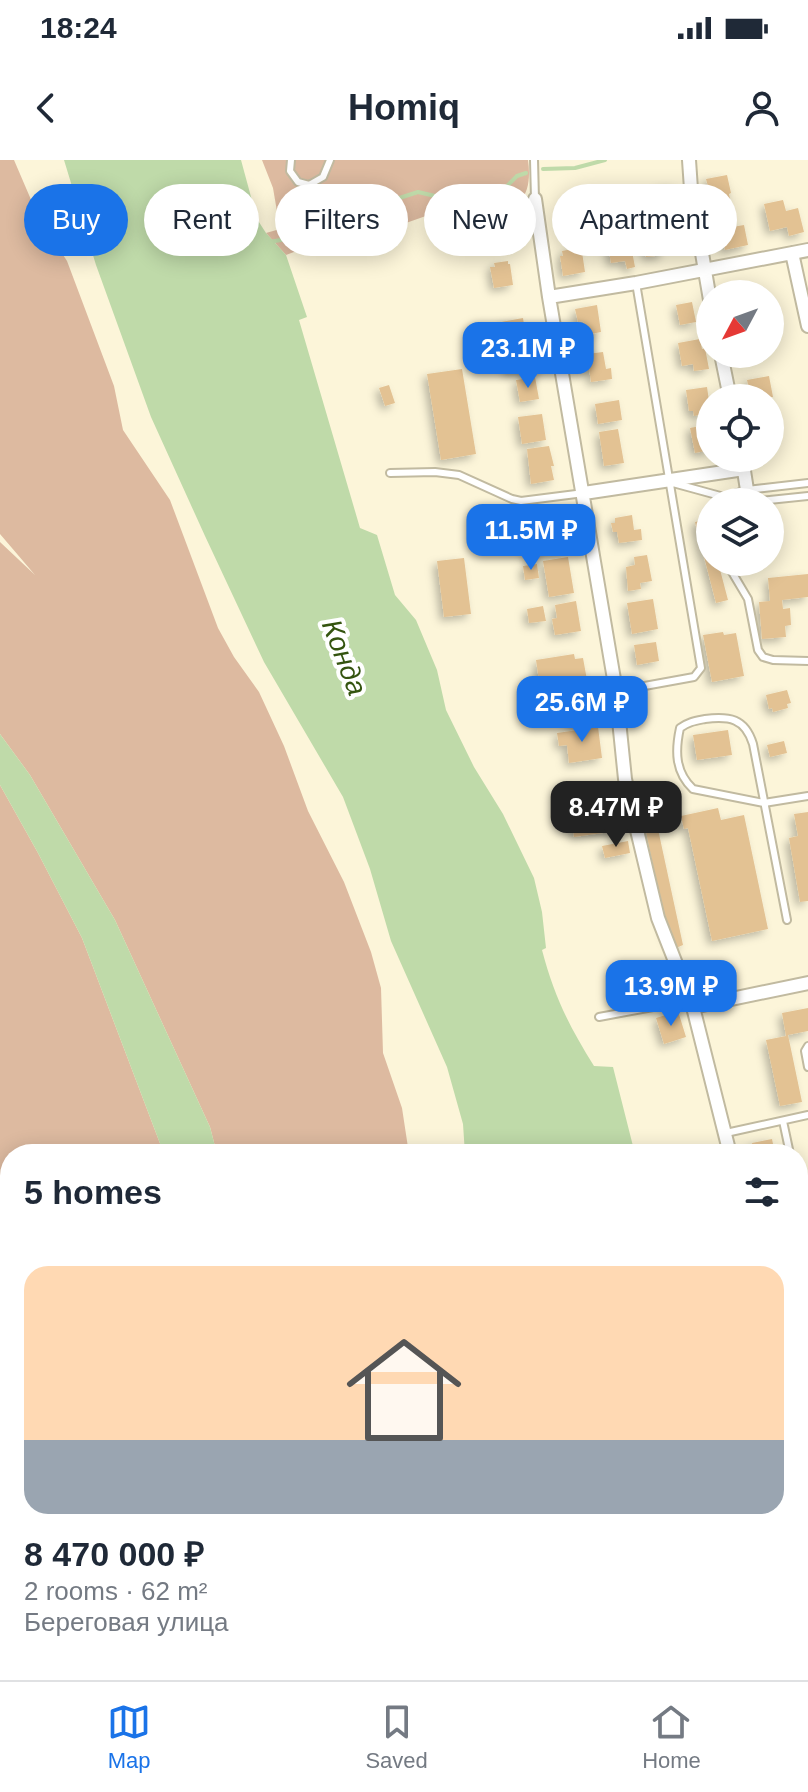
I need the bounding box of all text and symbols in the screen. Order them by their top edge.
text: 18:24 [40,11,117,44]
icon: back [24,86,68,130]
icon: person [740,86,784,130]
text: Homiq [348,87,460,128]
chip: Buy [24,184,128,256]
chip: Rent [144,184,259,256]
chip: Filters [275,184,408,256]
chip: New [424,184,536,256]
chip: Apartment [552,184,737,256]
north arrow [696,280,784,368]
map controls [696,280,784,576]
pin: 23.1M ₽ [454,322,602,390]
text: 23.1M ₽ [481,333,575,363]
button: locate [696,384,784,472]
button: layers [696,488,784,576]
pin: 11.5M ₽ [457,504,605,572]
text: 11.5M ₽ [484,515,578,545]
water label: Конда [316,615,373,699]
pin: 25.6M ₽ [508,676,656,744]
text: 25.6M ₽ [535,687,629,717]
pin: 8.47M ₽ [542,781,690,849]
text: 8.47M ₽ [569,792,663,822]
pin: 13.9M ₽ [597,960,745,1028]
text: 13.9M ₽ [624,971,718,1001]
icon: filters [740,1170,784,1214]
text: 5 homes [24,1173,162,1211]
icon: home [332,1318,476,1462]
text: 8 470 000 ₽ [24,1535,205,1573]
text: 2 rooms · 62 m² [24,1576,208,1606]
text: Береговая улица [24,1607,229,1637]
tab: Map [107,1700,151,1774]
tab: Saved [365,1700,428,1774]
tab: Home [642,1700,701,1774]

